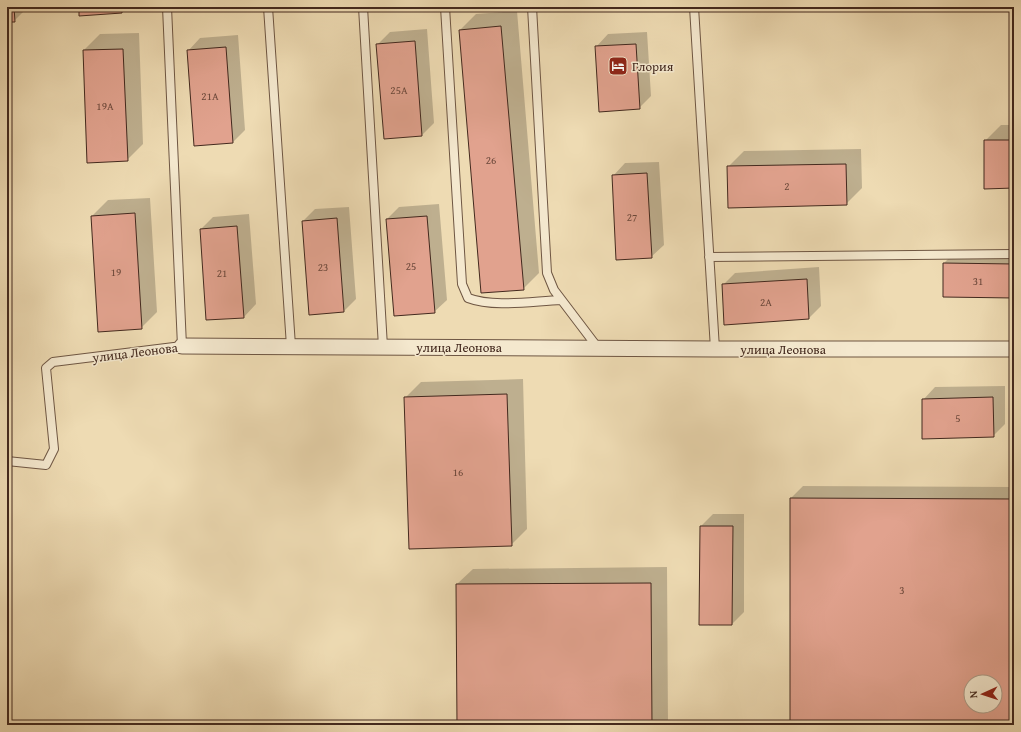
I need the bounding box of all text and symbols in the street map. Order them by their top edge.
hotel icon: Глория [607,55,629,77]
place label: Глория [632,57,674,76]
house number: 25А [390,82,408,98]
house number: 21А [201,88,219,104]
house number: 19А [96,98,114,114]
house number: 26 [486,152,496,168]
house number: 2 [784,178,790,194]
house number: 27 [627,209,637,225]
house number: 25 [406,258,416,274]
house number: 23 [318,259,328,275]
house number: 19 [111,264,121,280]
house number: 21 [217,265,227,281]
house number: 31 [973,273,983,289]
house number: 2А [760,294,772,310]
street label: улица Леонова [90,338,180,367]
street label: улица Леонова [415,338,503,357]
street label: улица Леонова [739,340,827,359]
house number: 5 [955,410,961,426]
house number: 16 [453,464,463,480]
house number: 3 [899,582,905,598]
north arrow [963,674,1003,714]
text: N [965,690,981,699]

